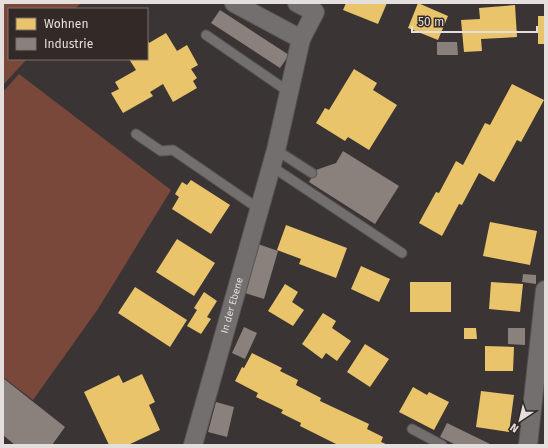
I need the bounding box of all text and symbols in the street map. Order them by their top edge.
legend [8,8,148,60]
scale bar [412,8,537,34]
text: 50 m [418,15,444,29]
text: Wohnen [44,17,88,31]
text: Industrie [44,37,93,51]
street label: In der Ebene [219,276,246,335]
north arrow [500,400,540,440]
text: N [508,420,521,435]

